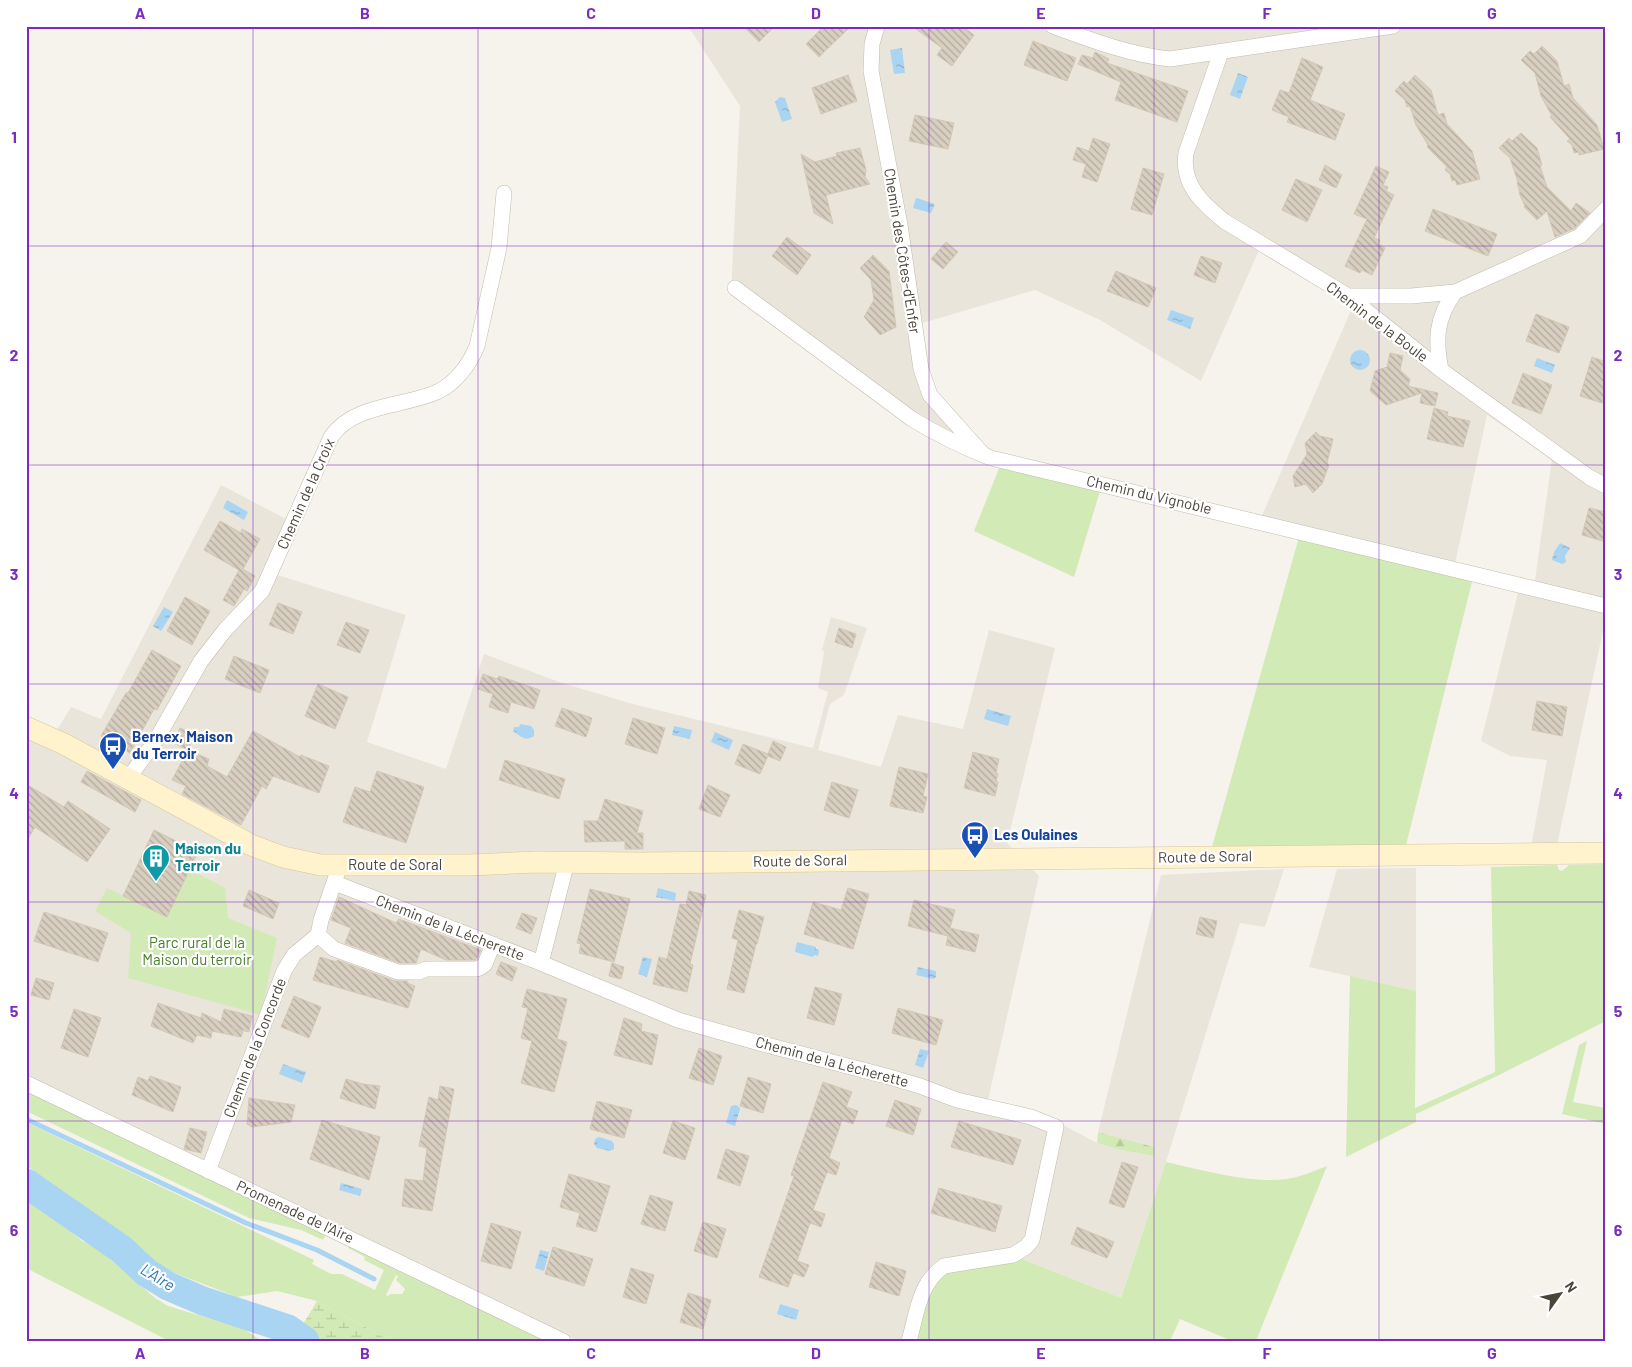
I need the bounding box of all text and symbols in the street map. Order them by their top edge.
text: A [135,3,146,22]
text: B [360,3,370,22]
text: C [586,3,596,22]
text: D [811,3,821,22]
text: E [1036,3,1046,22]
text: F [1263,3,1272,22]
text: G [1487,3,1497,22]
text: 1 [11,127,17,146]
text: 1 [1615,127,1621,146]
street label: Chemin des Côtes-d'Enfer [881,167,925,335]
street label: Chemin de la Boule [1323,277,1432,365]
text: 2 [10,345,19,364]
text: 2 [1614,345,1623,364]
street label: Chemin de la Croix [273,435,338,552]
street label: Chemin du Vignoble [1085,471,1214,517]
text: 3 [10,564,18,583]
text: 3 [1614,564,1622,583]
place label: Bernex, Maison du Terroir [132,727,233,762]
bus stop icon: Bernex, Maison du Terroir [98,731,128,770]
text: 4 [9,783,19,802]
text: 4 [1613,783,1623,802]
bus stop icon: Les Oulaines [960,820,990,859]
place label: Les Oulaines [994,825,1078,843]
place label: Maison du Terroir [175,839,241,874]
building icon: Maison du Terroir [141,843,171,882]
street label: Route de Soral [1158,846,1252,866]
street label: Route de Soral [753,850,847,870]
street label: Route de Soral [348,855,442,873]
street label: Chemin de la Lécherette [373,890,527,964]
park label: Parc rural de la Maison du terroir [142,933,252,968]
street label: Chemin de la Concorde [219,975,289,1120]
text: 5 [10,1001,19,1020]
text: 5 [1614,1001,1623,1020]
street label: Chemin de la Lécherette [754,1032,911,1090]
street label: Promenade de l'Aire [234,1176,357,1246]
text: 6 [10,1220,19,1239]
text: 6 [1614,1220,1623,1239]
water label: L'Aire [138,1259,179,1294]
north arrow [1534,1270,1584,1320]
text: N [1562,1278,1581,1295]
text: A [135,1343,146,1362]
text: B [360,1343,370,1362]
text: C [586,1343,596,1362]
text: D [811,1343,821,1362]
text: E [1036,1343,1046,1362]
text: F [1263,1343,1272,1362]
text: G [1487,1343,1497,1362]

